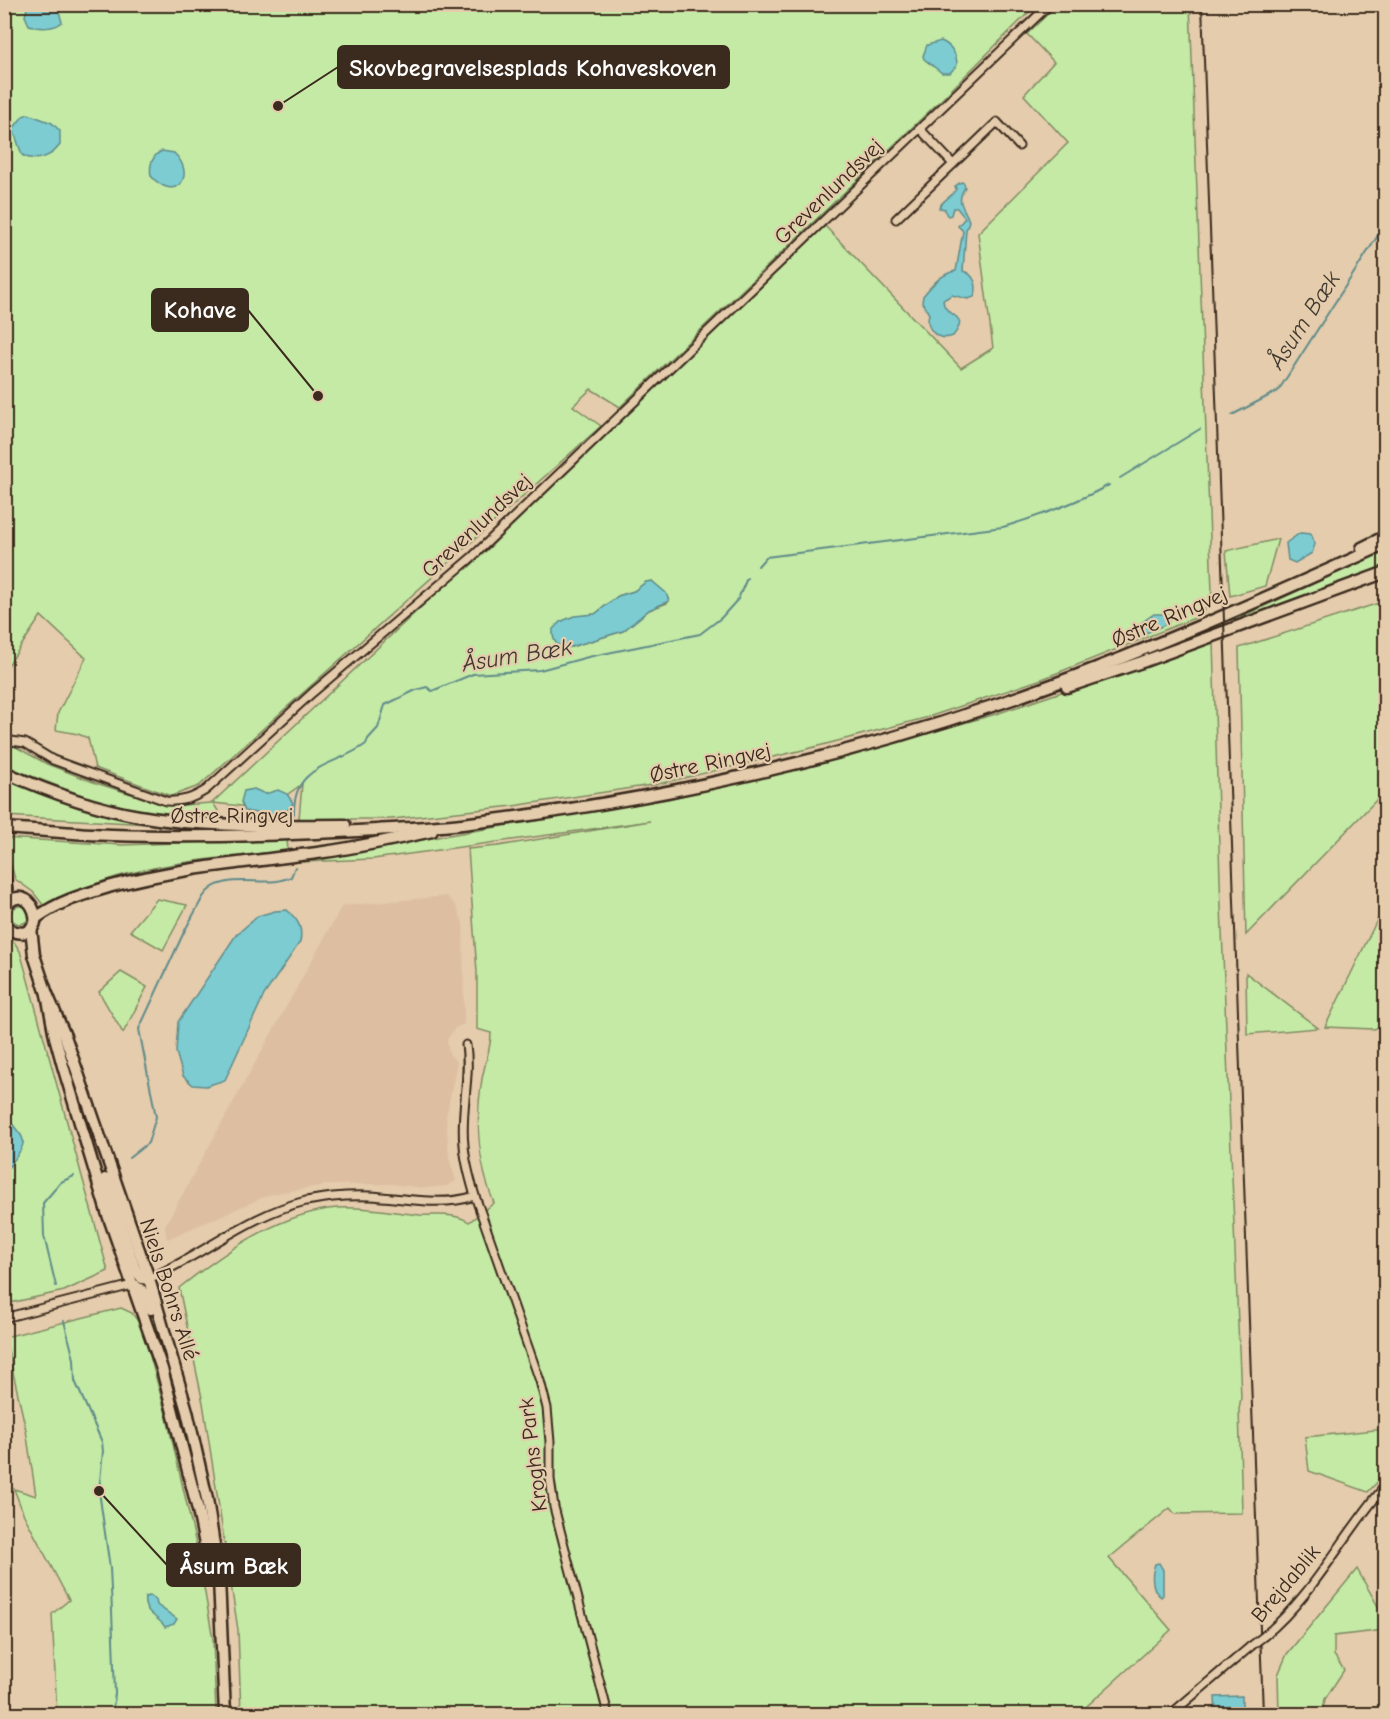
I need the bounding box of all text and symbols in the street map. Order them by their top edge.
callout: Skovbegravelsesplads Kohaveskoven [338,46,729,88]
text: Skovbegravelsesplads Kohaveskoven [349,54,717,82]
street label: Grevenlundsvej [769,133,888,250]
water label: Åsum Bæk [1261,265,1346,375]
callout: Kohave [152,289,248,331]
text: Kohave [164,296,236,324]
street label: Grevenlundsvej [416,468,537,583]
street label: Østre Ringvej [1108,581,1231,653]
water label: Åsum Bæk [459,631,574,678]
street label: Østre Ringvej [647,737,773,788]
street label: Østre Ringvej [170,803,294,829]
street label: Niels Bohrs Allé [134,1215,204,1363]
street label: Kroghs Park [513,1396,553,1513]
street label: Brejdablik [1246,1539,1326,1628]
callout: Åsum Bæk [167,1544,300,1586]
text: Åsum Bæk [180,1551,289,1580]

